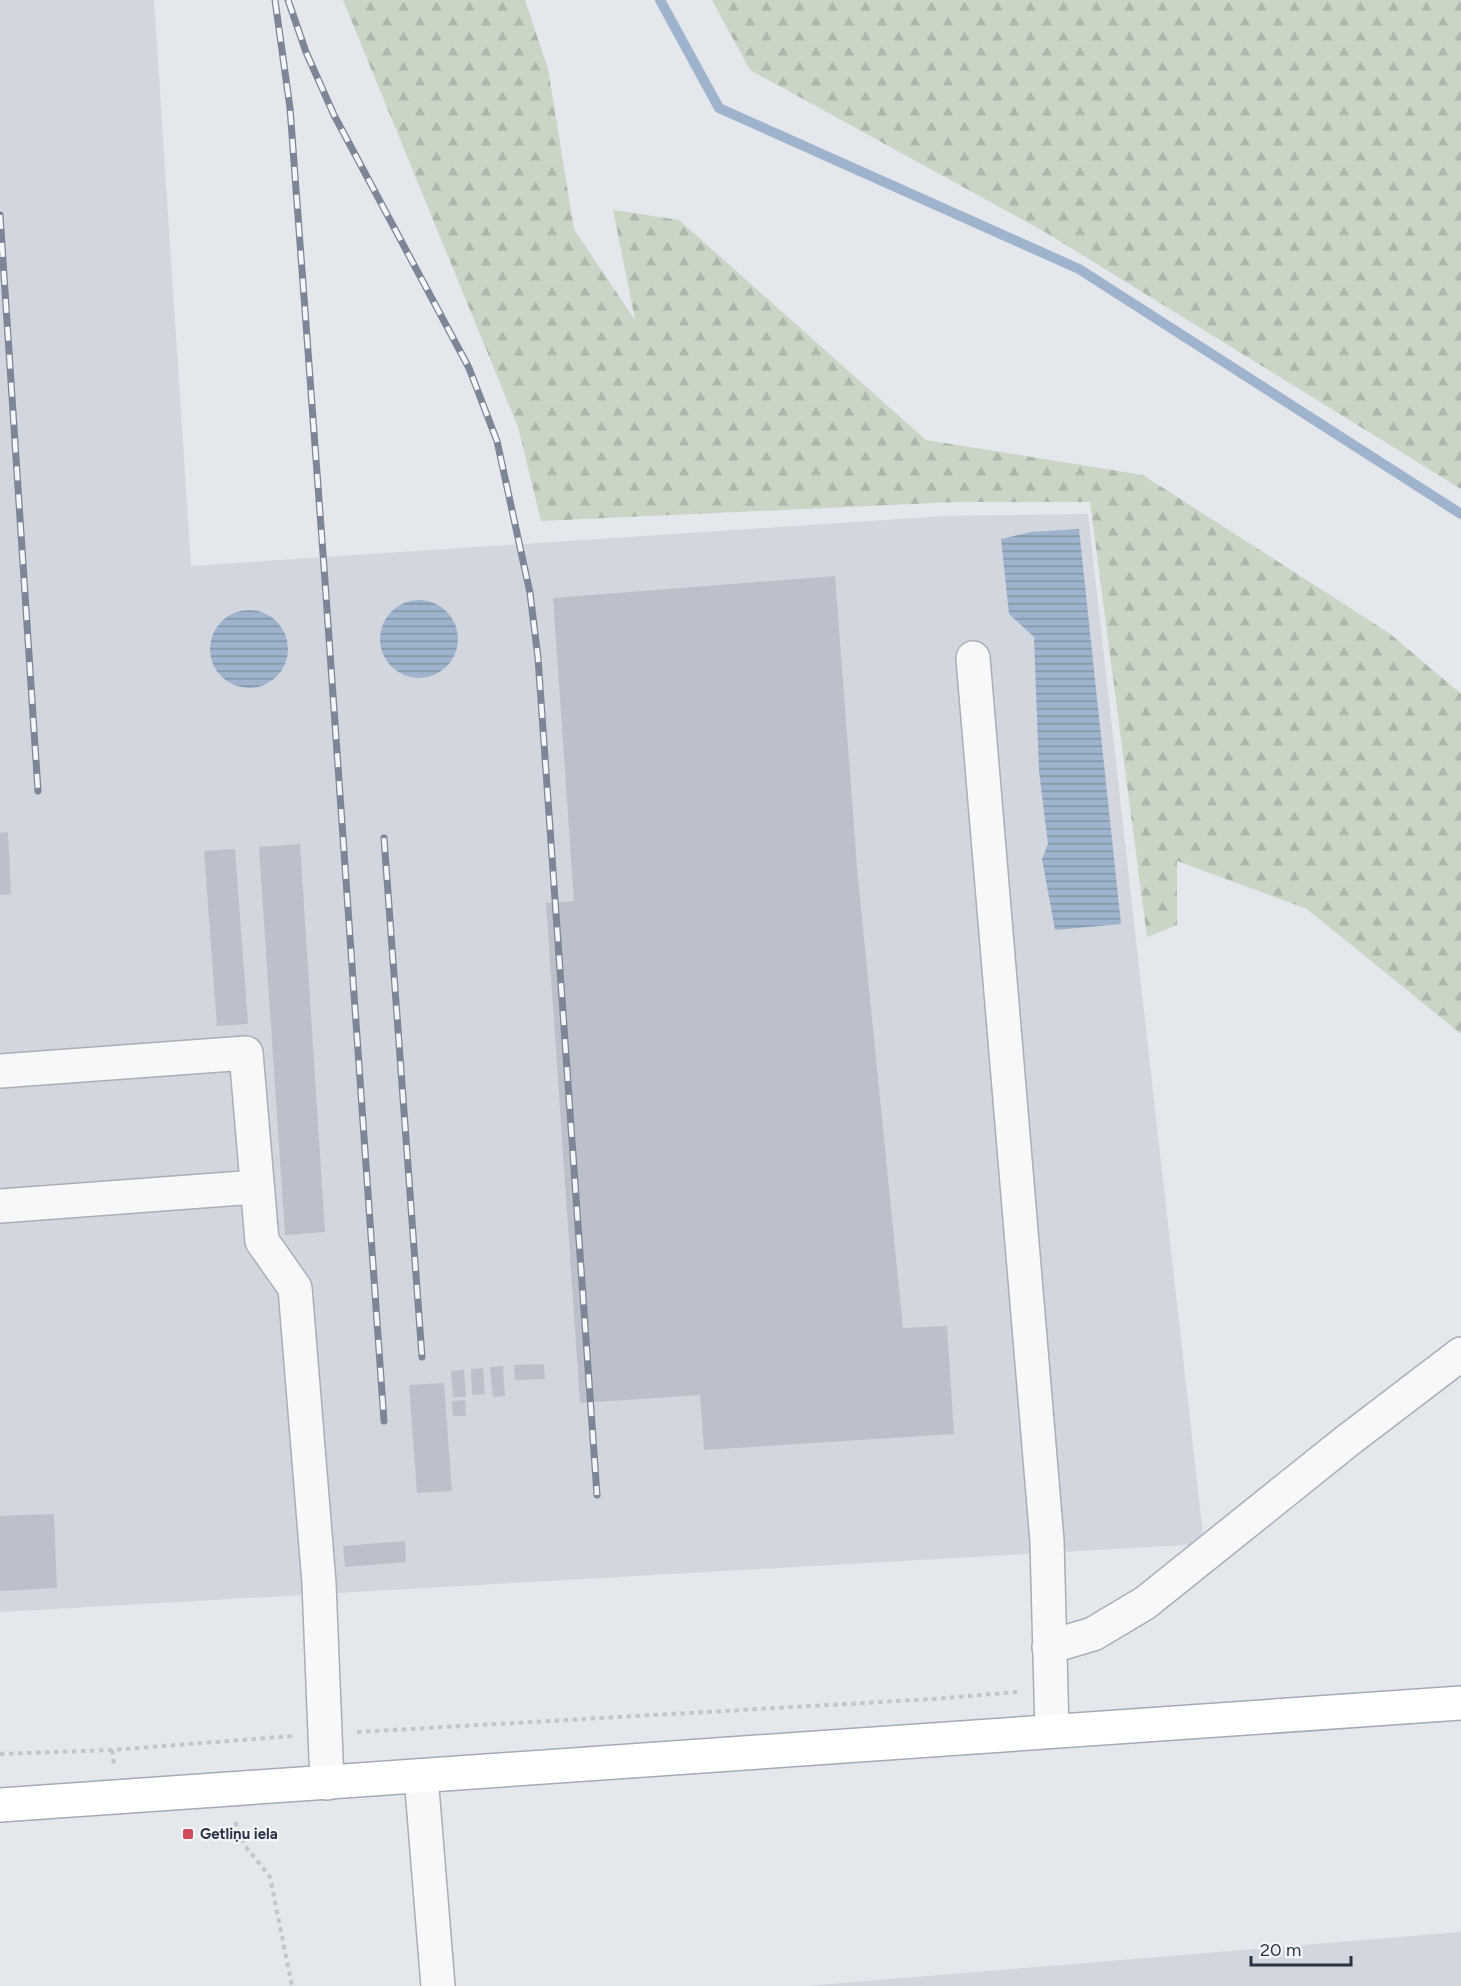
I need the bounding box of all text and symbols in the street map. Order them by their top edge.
place label: Getliņu iela [200,1825,278,1843]
marker: Getliņu iela [181,1827,195,1841]
scale bar [1251,1929,1352,1967]
text: 20 m [1260,1939,1301,1961]

